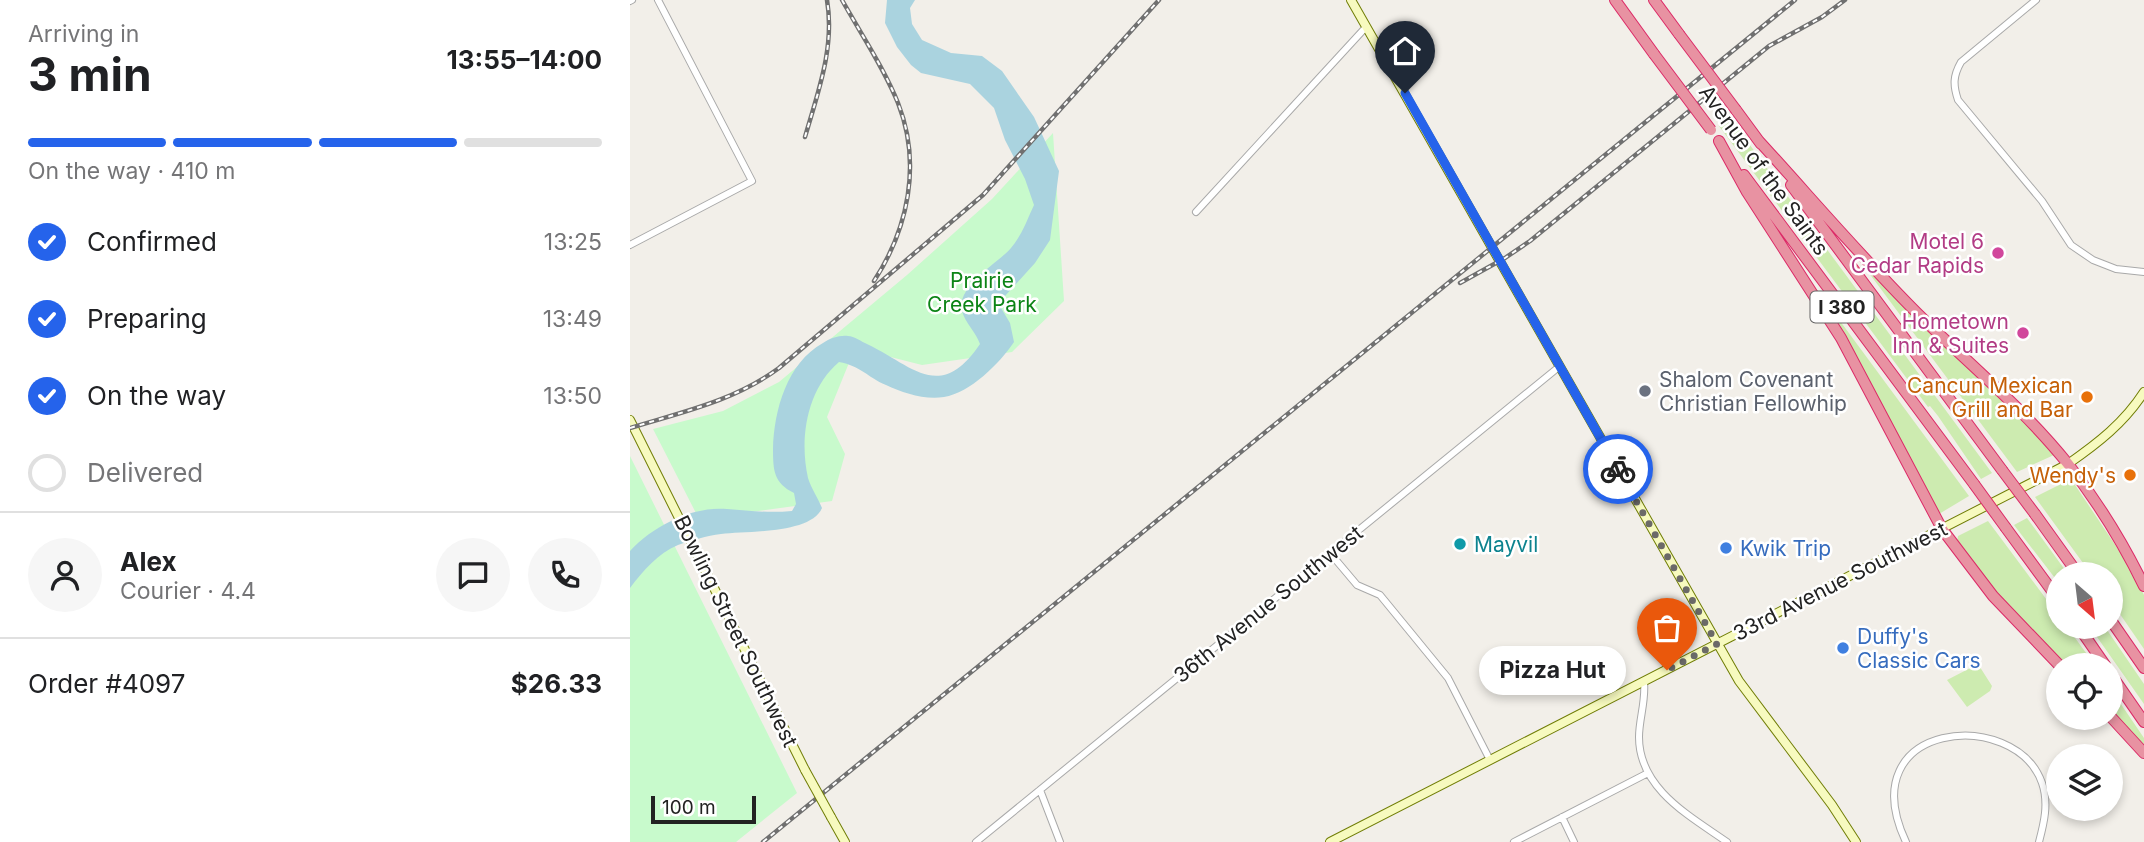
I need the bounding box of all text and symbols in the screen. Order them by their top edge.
text: Arriving in [28,20,139,48]
pin [1375,21,1435,93]
icon: home [1386,32,1424,70]
text: 13:55–14:00 [447,44,602,75]
text: 3 min [28,46,152,102]
street label: Avenue of the Saints [1694,80,1834,260]
text: On the way · 410 m [28,157,235,185]
icon: check [28,223,66,261]
text: Confirmed [87,226,217,257]
text: 13:25 [544,228,602,256]
place label: Motel 6 Cedar Rapids [1851,229,1984,278]
marker: Motel 6 Cedar Rapids [1990,245,2006,261]
park label: Prairie Creek Park [927,268,1037,317]
road number: I 380 [1810,292,1874,322]
icon: check [28,300,66,338]
text: Preparing [87,303,207,334]
text: 13:49 [543,305,602,333]
place label: Hometown Inn & Suites [1892,309,2009,358]
marker: Hometown Inn & Suites [2015,325,2031,341]
place label: Shalom Covenant Christian Fellowhip [1659,367,1847,416]
place label: Cancun Mexican Grill and Bar [1907,373,2073,422]
icon: check [28,377,66,415]
text: On the way [87,380,226,411]
text: 13:50 [543,382,602,410]
marker: Shalom Covenant Christian Fellowhip [1637,383,1653,399]
marker: Cancun Mexican Grill and Bar [2079,389,2095,405]
courier [1583,434,1653,504]
icon: bike [1599,450,1637,488]
text: Delivered [87,457,203,488]
place label: Wendy's [2030,463,2116,488]
marker: Wendy's [2122,467,2138,483]
street label: Bowling Street Southwest [669,511,803,751]
street label: 33rd Avenue Southwest [1729,516,1951,646]
street label: 36th Avenue Southwest [1169,520,1368,688]
place label: Mayvil [1474,532,1538,557]
marker: Mayvil [1452,536,1468,552]
place label: Kwik Trip [1740,536,1831,561]
button: person [28,538,102,612]
button: chat [436,538,510,612]
button: phone [528,538,602,612]
marker: Kwik Trip [1718,540,1734,556]
text: Alex [120,546,177,577]
north arrow [2046,562,2123,639]
map controls [2046,562,2123,821]
text: Courier · 4.4 [120,577,256,605]
pin [1637,598,1697,670]
icon: bag [1648,609,1686,647]
place label: Duffy's Classic Cars [1857,624,1981,673]
marker: Duffy's Classic Cars [1835,640,1851,656]
callout: Pizza Hut [1478,646,1625,694]
button: locate [2046,653,2123,730]
text: Pizza Hut [1499,656,1606,684]
text: Order #4097 [28,668,185,699]
text: $26.33 [511,668,602,699]
button: layers [2046,744,2123,821]
scale bar [651,793,756,825]
text: 100 m [662,796,716,819]

